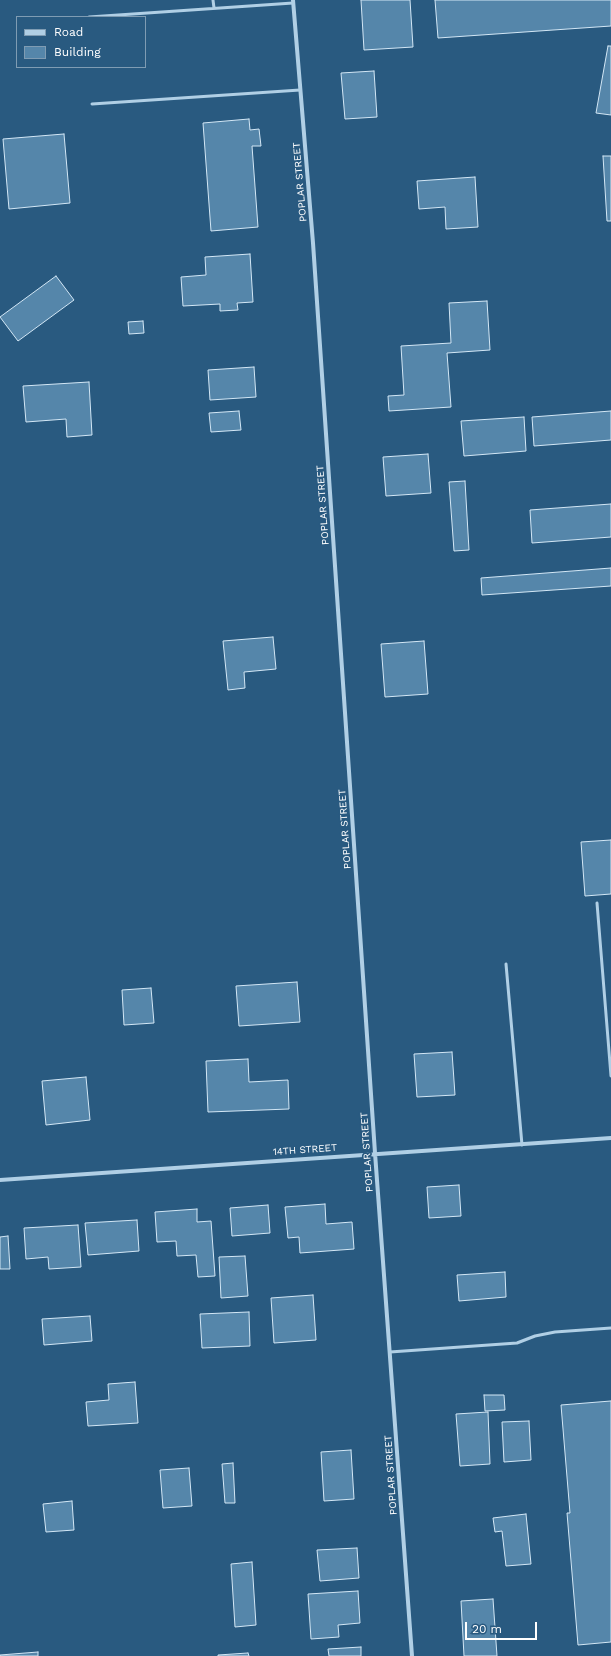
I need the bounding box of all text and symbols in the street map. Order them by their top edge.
legend [16,16,146,68]
text: Road [54,25,83,39]
text: Building [54,45,101,59]
street label: POPLAR STREET [291,142,309,222]
street label: POPLAR STREET [314,465,332,545]
street label: POPLAR STREET [336,789,354,869]
street label: POPLAR STREET [358,1112,376,1192]
street label: 14TH STREET [273,1142,337,1158]
street label: POPLAR STREET [382,1435,400,1515]
scale bar [467,1614,539,1640]
text: 20 m [472,1622,502,1636]

